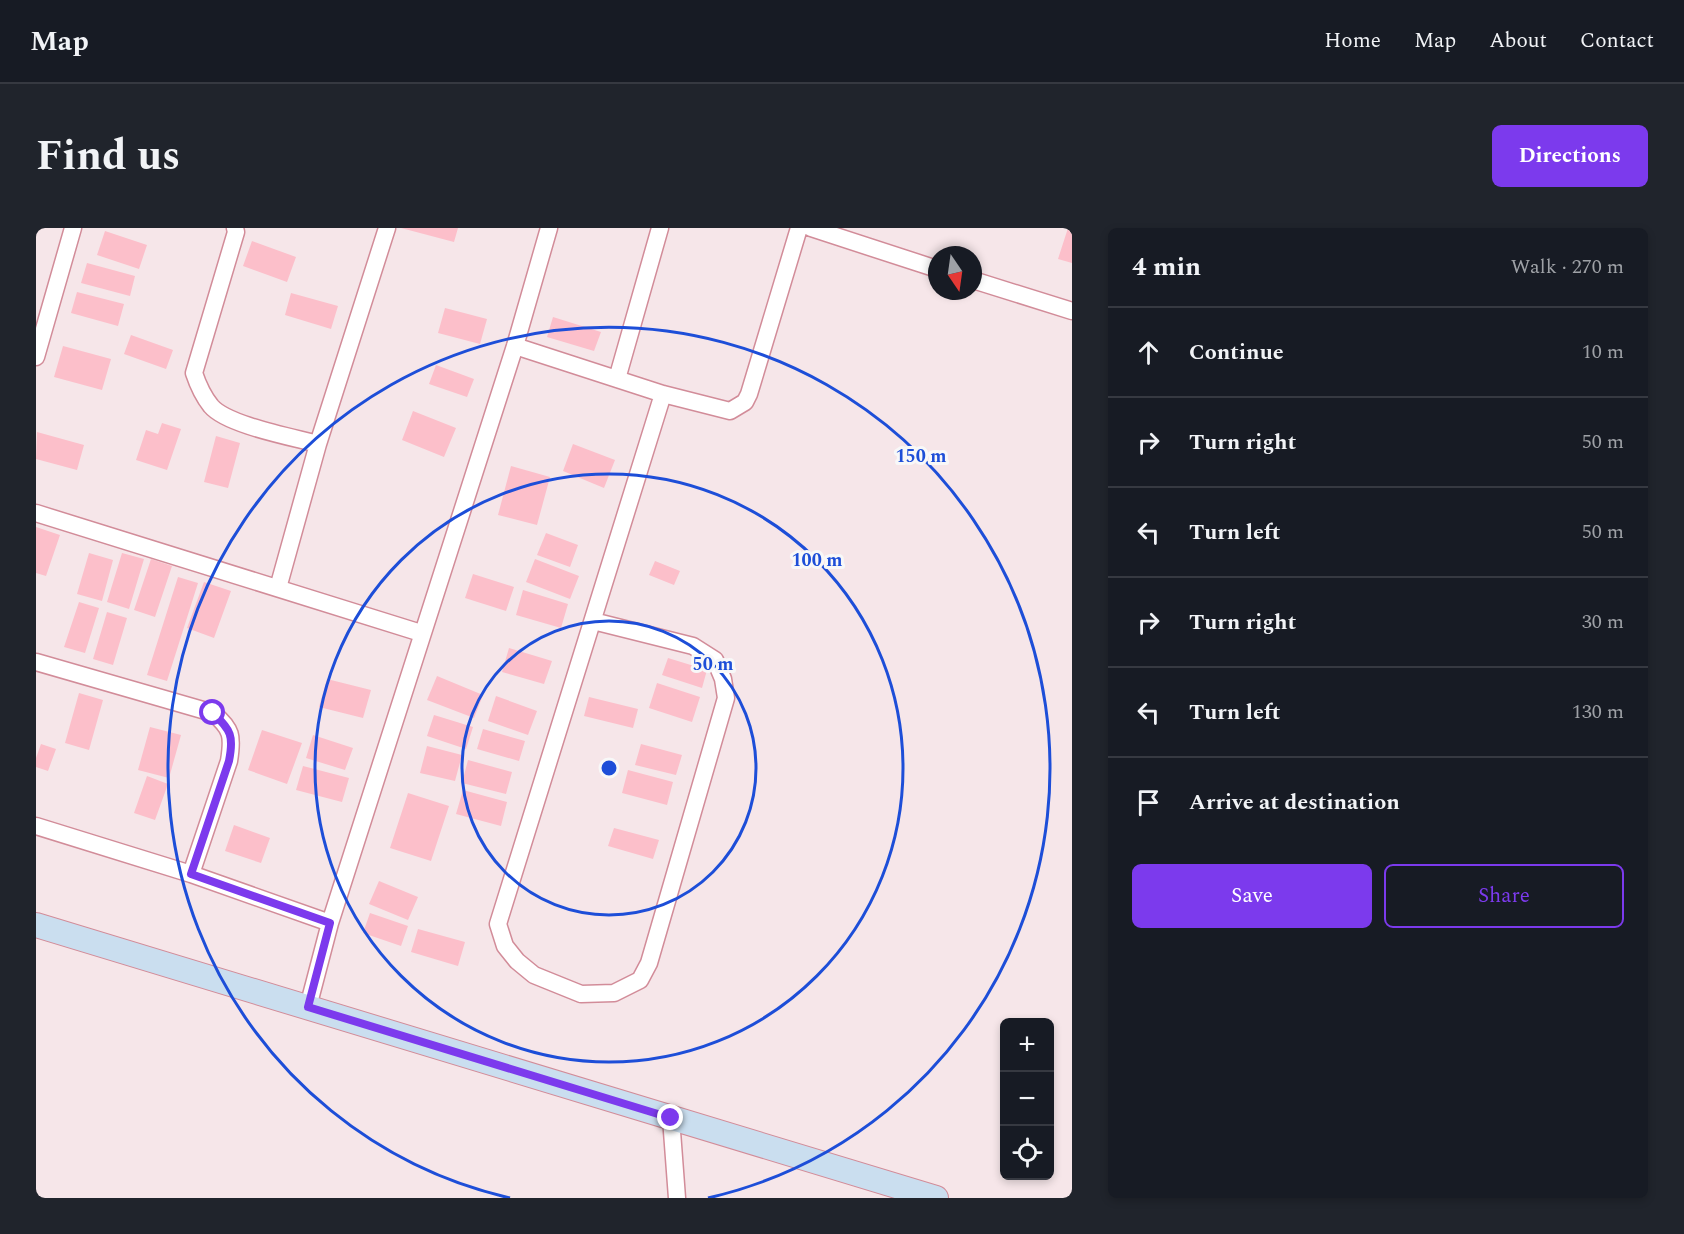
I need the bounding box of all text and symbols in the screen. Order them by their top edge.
text: Map [30,20,89,63]
text: Home [1324,25,1381,57]
text: Map [1414,25,1456,57]
text: About [1489,25,1547,57]
text: Contact [1580,25,1654,57]
text: Find us [36,125,180,188]
button: Directions [1492,125,1648,187]
north arrow [928,246,982,300]
text: 4 min [1132,247,1201,287]
text: Walk · 270 m [1511,252,1624,282]
icon: ahead [1132,336,1165,369]
text: Continue [1189,336,1284,369]
text: 10 m [1582,337,1624,367]
icon: right [1132,426,1165,459]
text: Turn right [1189,426,1296,459]
text: 50 m [1582,427,1624,457]
text: 150 m [895,443,947,470]
icon: left [1132,516,1165,549]
text: Turn left [1189,516,1281,549]
text: 50 m [1582,517,1624,547]
text: 100 m [791,547,843,574]
icon: right [1132,606,1165,639]
text: Turn right [1189,606,1296,639]
text: 30 m [1582,607,1624,637]
text: 50 m [693,651,733,678]
icon: left [1132,696,1165,729]
text: Turn left [1189,696,1281,729]
text: 130 m [1572,697,1624,727]
route start [199,699,225,725]
centre of rings [599,758,619,778]
icon: arrive [1132,786,1165,819]
text: Arrive at destination [1189,786,1400,819]
button: Save [1132,864,1372,928]
button: Share [1384,864,1624,928]
map controls [1000,1018,1054,1180]
button: + [1000,1018,1054,1072]
button: − [1000,1072,1054,1126]
route end [657,1104,683,1130]
button: locate [1000,1126,1054,1180]

